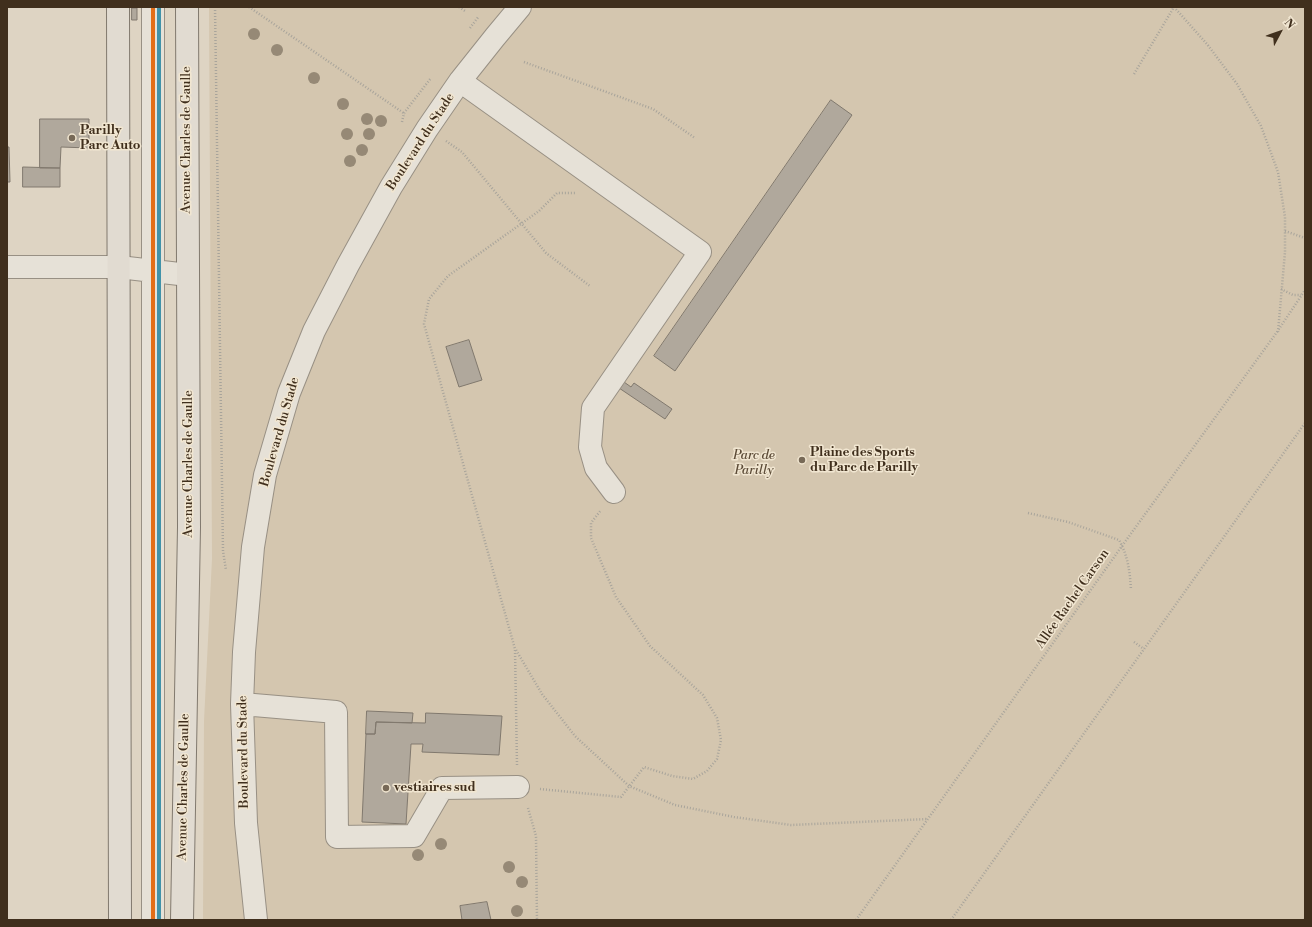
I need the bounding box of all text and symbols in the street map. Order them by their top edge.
north arrow [1260,12,1300,52]
text: N [1281,16,1297,32]
street label: Avenue Charles de Gaulle [179,66,195,214]
street label: Boulevard du Stade [384,90,458,194]
place label: Parilly Parc Auto [80,123,141,154]
marker: Parilly Parc Auto [67,133,77,143]
street label: Boulevard du Stade [257,376,303,488]
street label: Avenue Charles de Gaulle [181,390,197,538]
place label: Plaine des Sports du Parc de Parilly [810,445,918,476]
park label: Parc de Parilly [733,448,775,479]
marker: Plaine des Sports du Parc de Parilly [797,455,807,465]
street label: Allée Rachel Carson [1033,546,1113,652]
street label: Boulevard du Stade [235,695,253,809]
street label: Avenue Charles de Gaulle [175,713,193,861]
place label: vestiaires sud [394,780,476,796]
marker: vestiaires sud [381,783,391,793]

